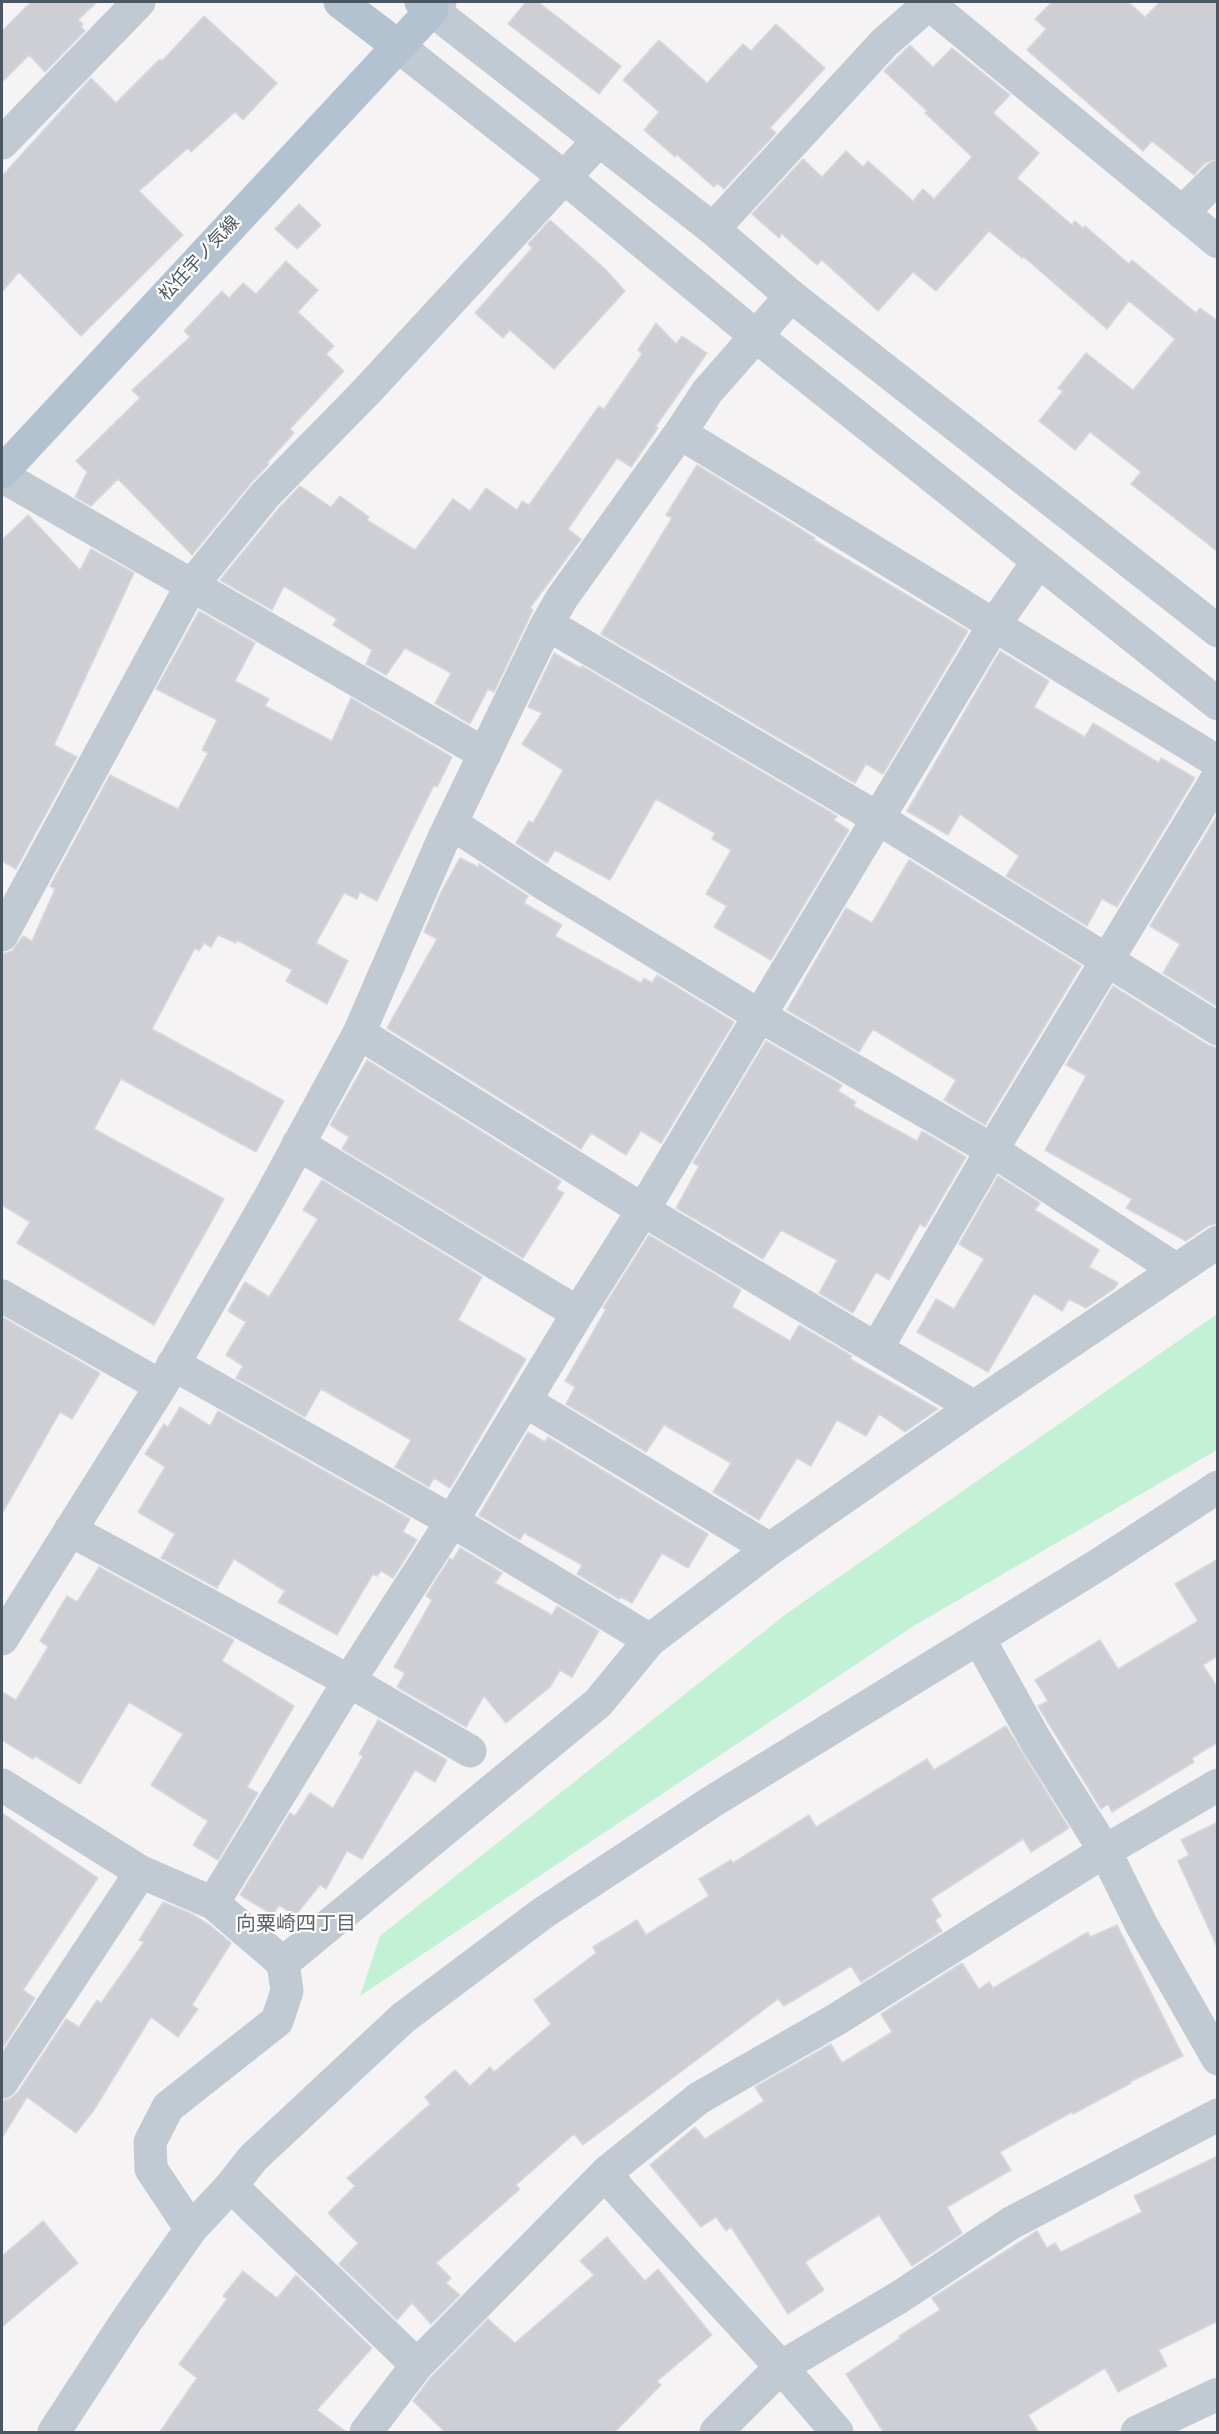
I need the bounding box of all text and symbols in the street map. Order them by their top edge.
street label: 松任宇ノ気線 [155,212,245,306]
district label: 向粟崎四丁目 [236,1913,356,1937]

